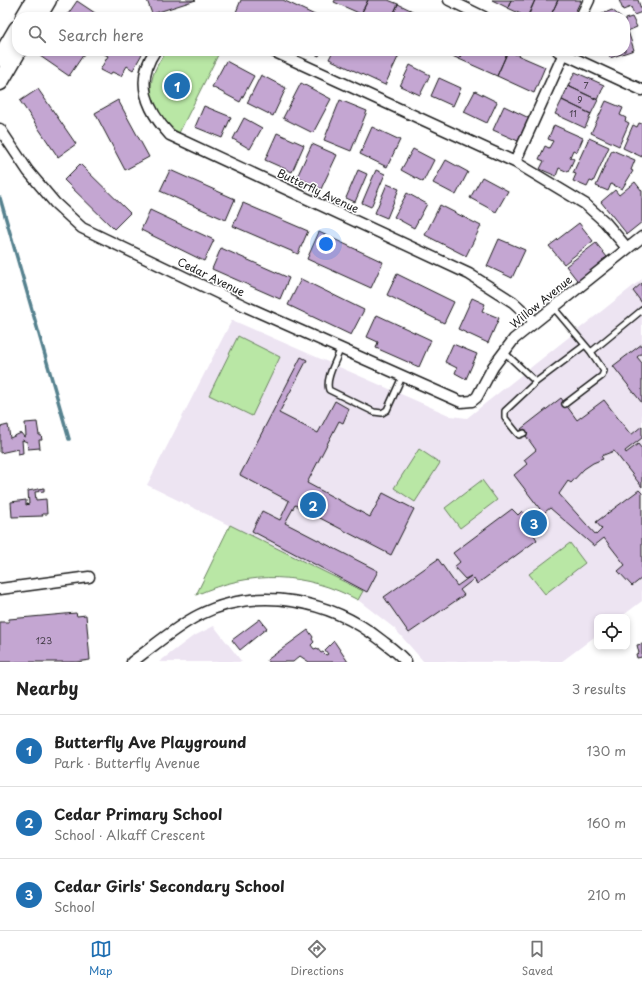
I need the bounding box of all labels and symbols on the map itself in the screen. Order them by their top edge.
pin: 1 [164,71,190,101]
house number: 7 [583,78,589,92]
house number: 9 [577,92,583,106]
house number: 11 [569,106,577,120]
street label: Butterfly Avenue [275,164,362,217]
your location [316,234,336,254]
street label: Cedar Avenue [175,253,248,300]
street label: Willow Avenue [506,271,576,332]
pin: 2 [300,490,326,520]
pin: 3 [521,508,547,538]
house number: 123 [36,633,52,647]

